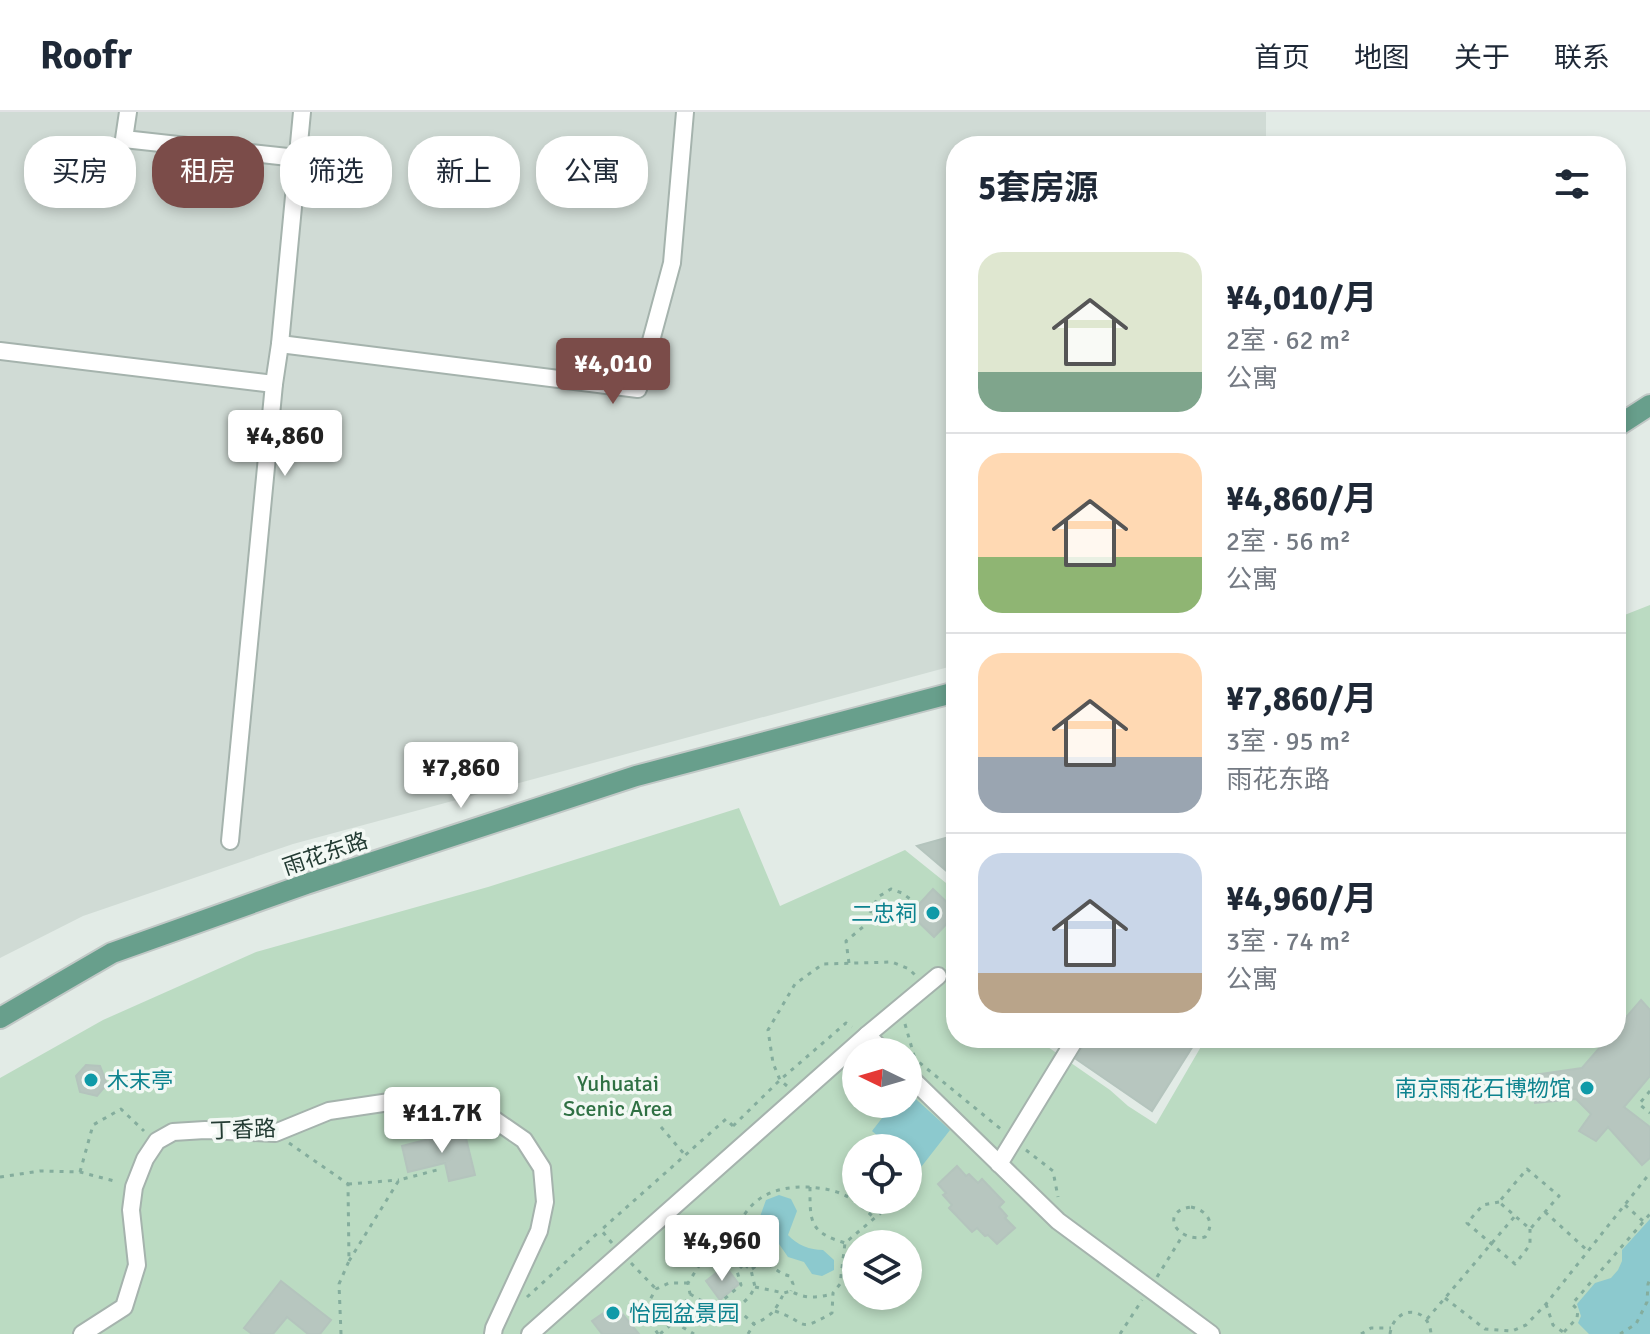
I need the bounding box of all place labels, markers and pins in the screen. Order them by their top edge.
pin: ¥4,010 [548,338,678,406]
pin: ¥4,860 [220,410,350,478]
pin: ¥7,860 [396,742,526,810]
place label: 二忠祠 [851,900,917,927]
marker: 二忠祠 [924,904,942,922]
place label: 木末亭 [107,1067,173,1094]
marker: 木末亭 [82,1071,100,1089]
place label: 南京雨花石博物馆 [1395,1075,1571,1102]
marker: 南京雨花石博物馆 [1578,1079,1596,1097]
pin: ¥11.7K [377,1087,507,1155]
pin: ¥4,960 [657,1215,787,1283]
place label: 怡园盆景园 [629,1300,739,1327]
marker: 怡园盆景园 [604,1304,622,1322]

